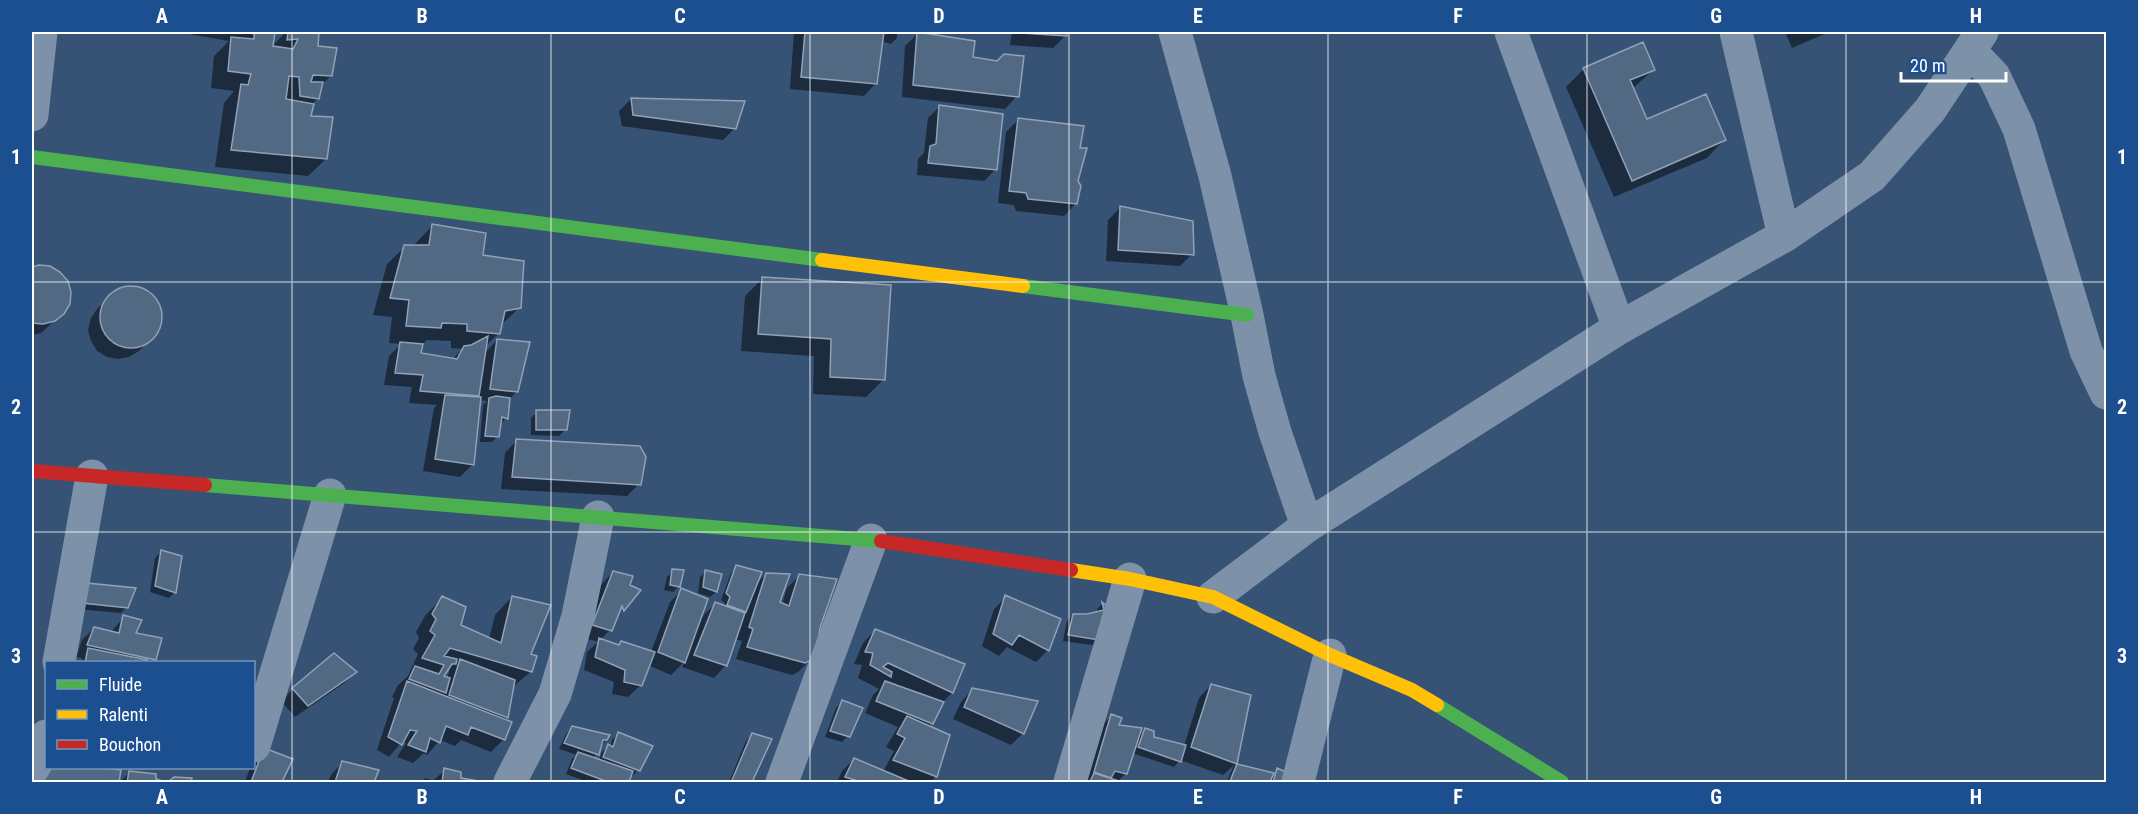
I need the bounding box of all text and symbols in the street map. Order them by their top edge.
text: A [156,4,168,28]
text: B [416,4,428,28]
text: C [674,4,686,28]
text: D [933,4,945,28]
text: E [1193,4,1203,28]
text: F [1453,4,1463,28]
text: G [1710,4,1722,28]
text: H [1970,4,1982,28]
scale bar [1901,45,2006,83]
text: 20 m [1910,55,1945,76]
text: 1 [11,145,21,169]
text: 1 [2117,145,2127,169]
text: 2 [11,395,21,419]
text: 2 [2117,395,2127,419]
text: 3 [11,644,21,668]
text: 3 [2117,644,2127,668]
legend [45,661,255,769]
text: Fluide [99,674,142,695]
text: Ralenti [99,704,148,725]
text: Bouchon [99,734,161,755]
text: A [156,785,168,809]
text: B [416,785,428,809]
text: C [674,785,686,809]
text: D [933,785,945,809]
text: E [1193,785,1203,809]
text: F [1453,785,1463,809]
text: G [1710,785,1722,809]
text: H [1970,785,1982,809]

